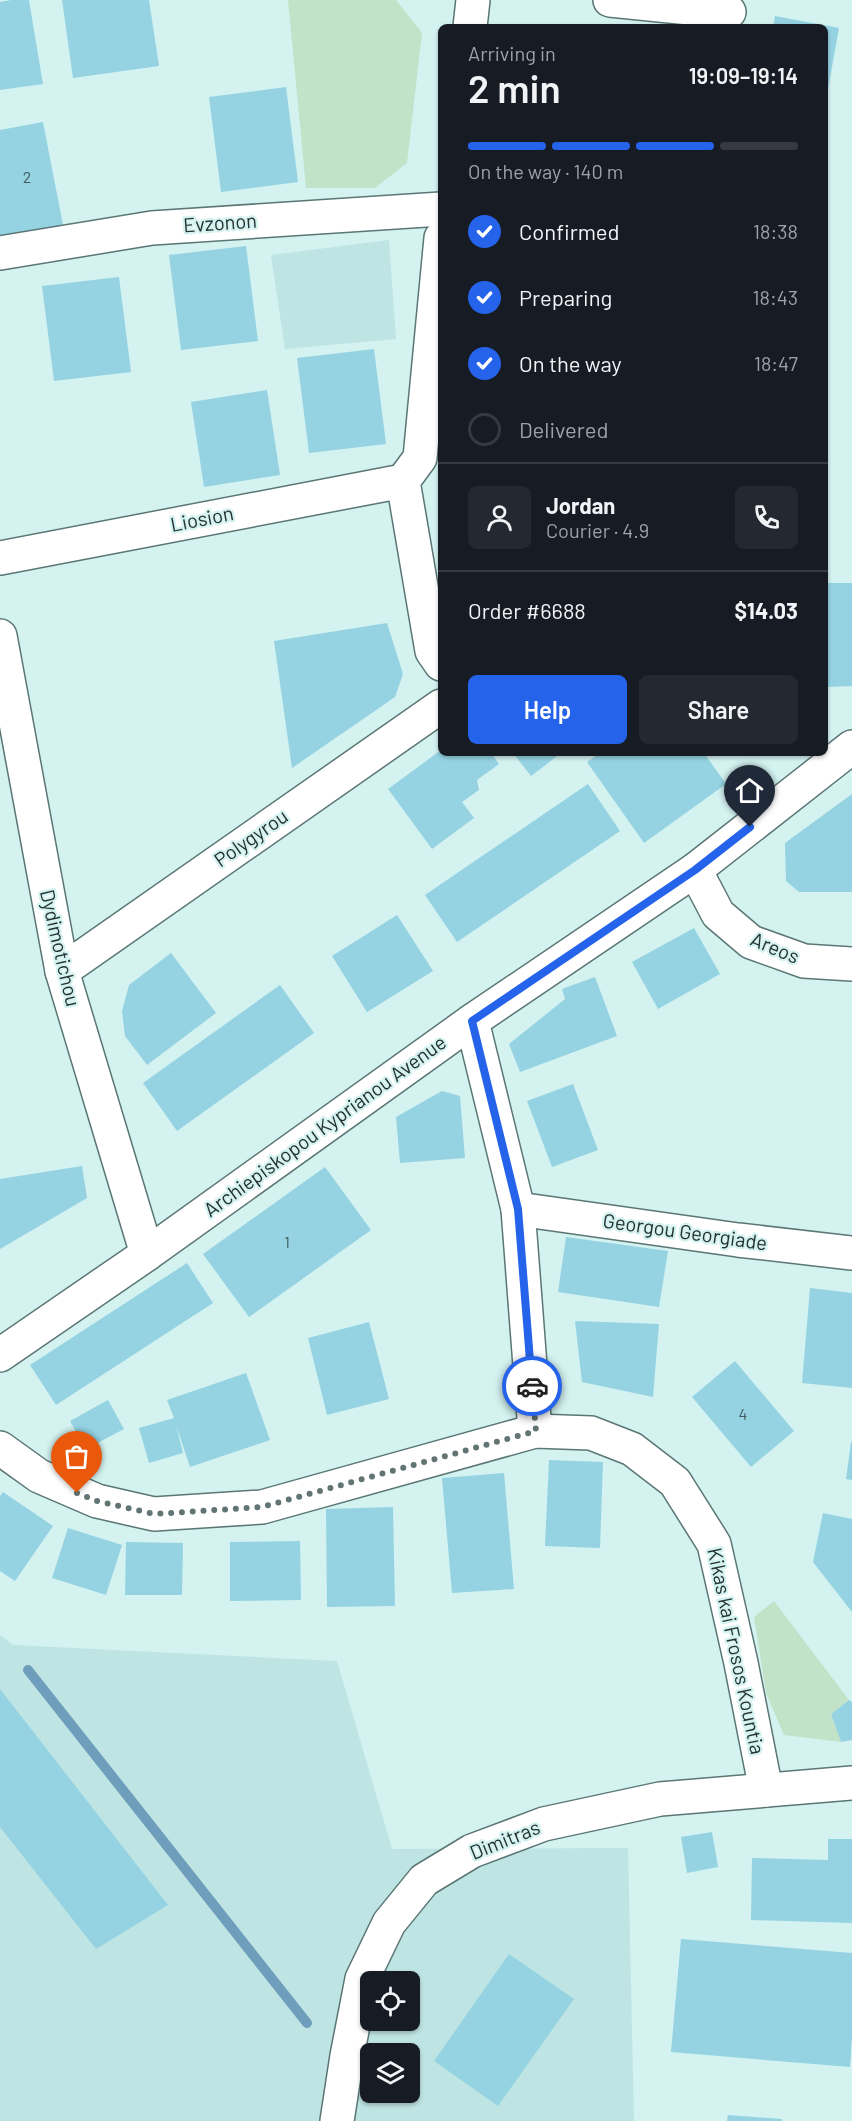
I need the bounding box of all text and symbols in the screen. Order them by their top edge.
text: Arriving in [468,41,556,65]
text: 19:09–19:14 [689,62,798,88]
text: 2 min [468,64,561,111]
text: On the way · 140 m [468,159,623,183]
house number: 2 [23,167,31,186]
street label: Evzonon [182,207,258,237]
icon: check [468,215,501,248]
text: Confirmed [519,218,619,244]
text: 18:38 [753,219,798,243]
icon: check [468,281,501,314]
text: Preparing [519,284,612,310]
text: 18:43 [752,285,798,309]
icon: check [468,347,501,380]
text: On the way [519,350,622,376]
text: 18:47 [754,351,798,375]
text: Delivered [519,416,608,442]
button: person [468,486,531,549]
button: phone [735,486,798,549]
text: Jordan [546,492,615,518]
street label: Liosion [168,500,235,536]
text: Courier · 4.9 [546,518,649,542]
text: Order #6688 [468,597,586,623]
text: $14.03 [735,597,798,623]
button: Help [468,675,627,744]
button: Share [639,675,798,744]
pin [724,765,775,827]
icon: home [733,774,766,807]
street label: Polygyrou [209,803,292,871]
street label: Dydimotichou [36,887,86,1009]
street label: Areos [747,926,803,968]
street label: Archiepiskopou Kyprianou Avenue [199,1029,450,1221]
street label: Georgou Georgiade [601,1208,769,1254]
house number: 1 [284,1232,290,1251]
courier [502,1356,562,1416]
icon: car [516,1370,549,1403]
house number: 4 [739,1404,747,1423]
pin [51,1431,102,1493]
icon: bag [60,1440,93,1473]
street label: Kikas kai Frosos Kountia [703,1545,771,1756]
street label: Dimitras [466,1814,543,1864]
map controls [360,1971,420,2103]
button: locate [360,1971,420,2031]
button: layers [360,2043,420,2103]

